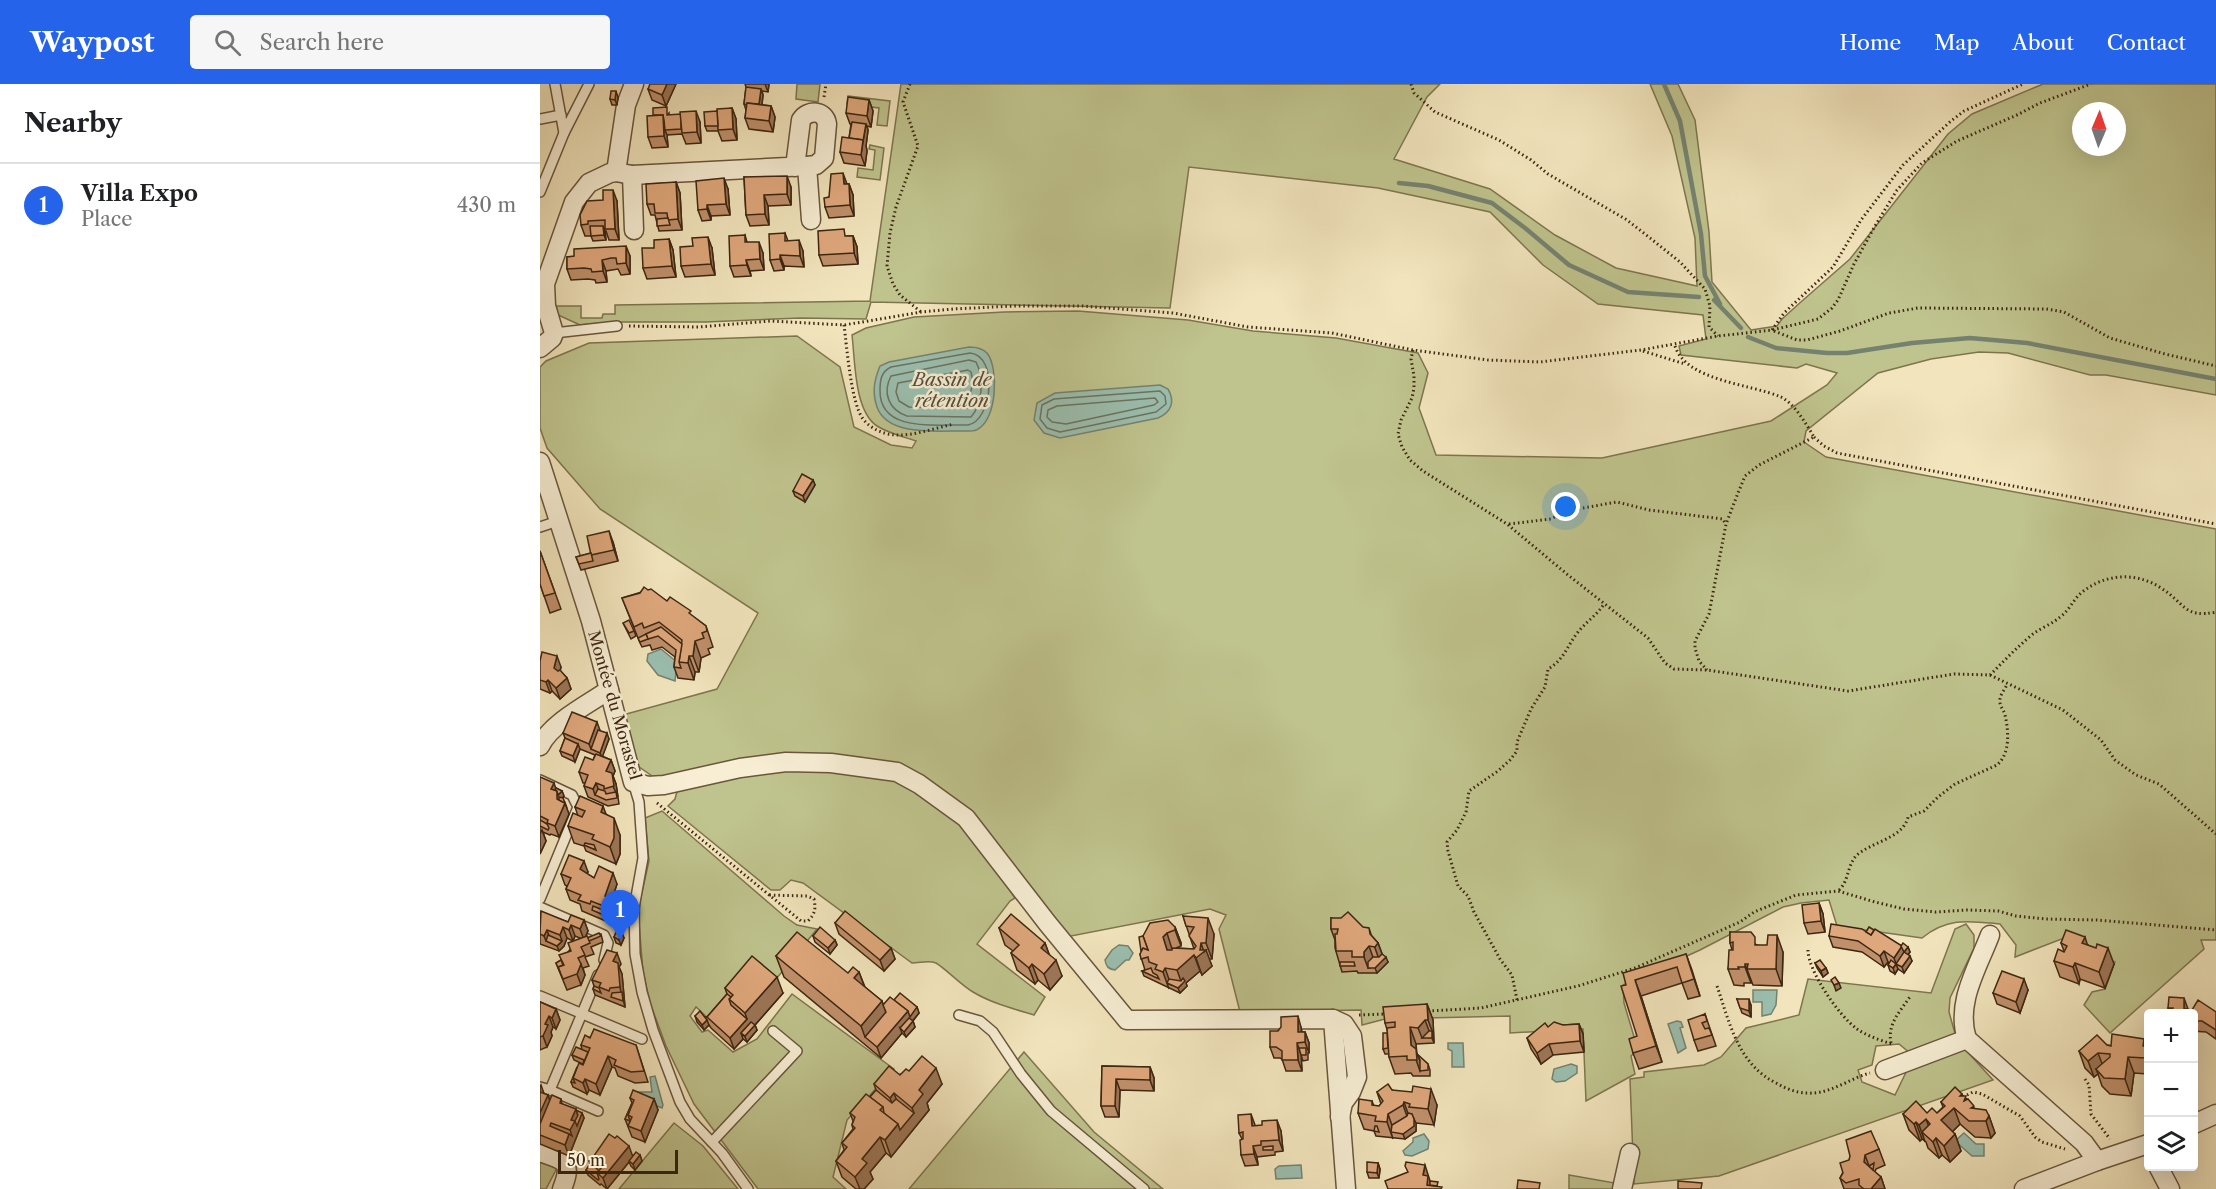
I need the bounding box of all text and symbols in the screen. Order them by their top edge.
search box [190,15,610,69]
text: Waypost [30,25,154,59]
icon: search [211,26,244,59]
text: Search here [259,29,384,56]
text: Home [1840,30,1901,55]
text: Map [1934,30,1979,55]
text: About [2012,30,2074,55]
text: Contact [2107,30,2186,55]
north arrow [2072,102,2126,156]
text: Nearby [24,107,122,139]
text: Villa Expo [81,180,198,207]
text: 1 [39,193,48,217]
text: 430 m [457,193,516,217]
text: Place [81,207,132,231]
water label: Bassin de rétention [911,369,993,412]
your location [1551,492,1580,521]
street label: Montée du Morastel [584,628,646,782]
pin: 1 [600,890,640,940]
map controls [2144,1009,2198,1171]
button: + [2144,1009,2198,1063]
button: − [2144,1063,2198,1117]
button: layers [2144,1117,2198,1171]
scale bar [558,1147,678,1174]
text: 50 m [567,1150,605,1170]

